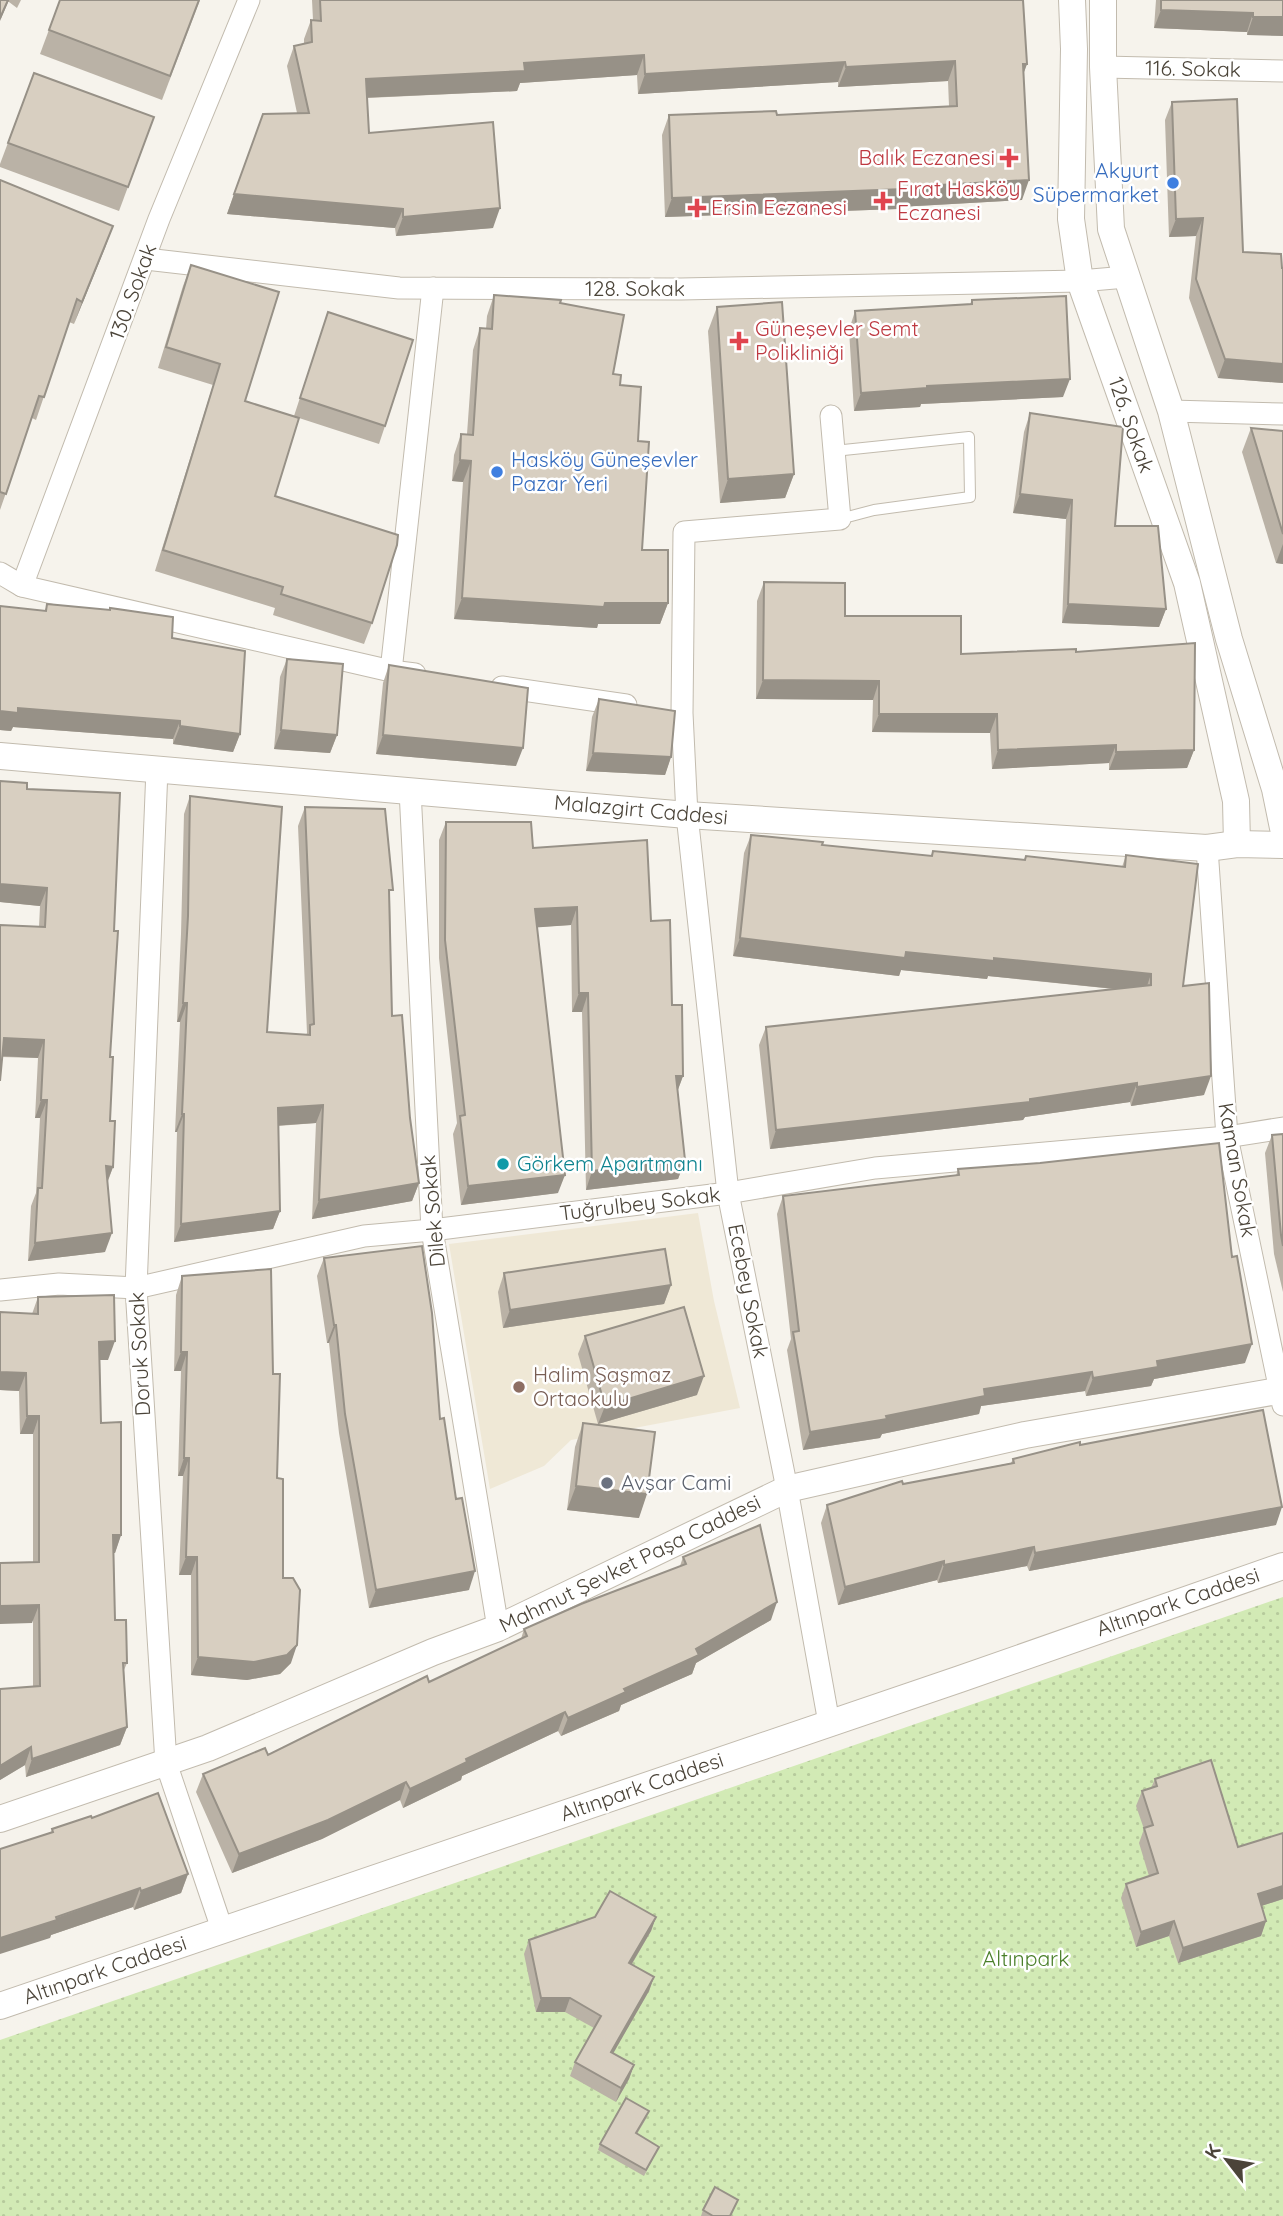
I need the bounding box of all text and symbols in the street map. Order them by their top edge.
street label: 116. Sokak [1145,54,1241,82]
place label: Balık Eczanesi [858,144,995,170]
marker: Balık Eczanesi [1001,150,1017,166]
place label: Akyurt Süpermarket [1033,157,1159,207]
place label: Fırat Hasköy Eczanesi [897,175,1020,225]
marker: Akyurt Süpermarket [1165,175,1181,191]
marker: Fırat Hasköy Eczanesi [875,193,891,209]
place label: Ersin Eczanesi [711,194,847,220]
marker: Ersin Eczanesi [689,200,705,216]
street label: 130. Sokak [103,240,161,343]
street label: 128. Sokak [585,275,685,301]
place label: Güneşevler Semt Polikliniği [755,315,919,365]
marker: Güneşevler Semt Polikliniği [729,331,749,351]
street label: 126. Sokak [1103,373,1160,476]
place label: Hasköy Güneşevler Pazar Yeri [511,446,698,496]
marker: Hasköy Güneşevler Pazar Yeri [489,464,505,480]
street label: Malazgirt Caddesi [553,788,729,830]
street label: Kaman Sokak [1213,1100,1263,1239]
place label: Görkem Apartmanı [517,1150,703,1176]
street label: Dilek Sokak [414,1154,450,1268]
marker: Görkem Apartmanı [495,1156,511,1172]
street label: Tuğrulbey Sokak [558,1180,722,1226]
street label: Ecebey Sokak [723,1221,775,1360]
street label: Doruk Sokak [123,1291,155,1417]
place label: Halim Şaşmaz Ortaokulu [533,1361,671,1411]
marker: Halim Şaşmaz Ortaokulu [511,1379,527,1395]
place label: Avşar Cami [621,1469,732,1495]
marker: Avşar Cami [599,1475,615,1491]
street label: Mahmut Şevket Paşa Caddesi [495,1488,765,1638]
street label: Altınpark Caddesi [1093,1561,1263,1641]
street label: Altınpark Caddesi [557,1746,727,1826]
street label: Altınpark Caddesi [20,1929,190,2009]
park label: Altınpark [983,1945,1069,1971]
north arrow [1192,2125,1262,2195]
text: K [1199,2140,1226,2163]

